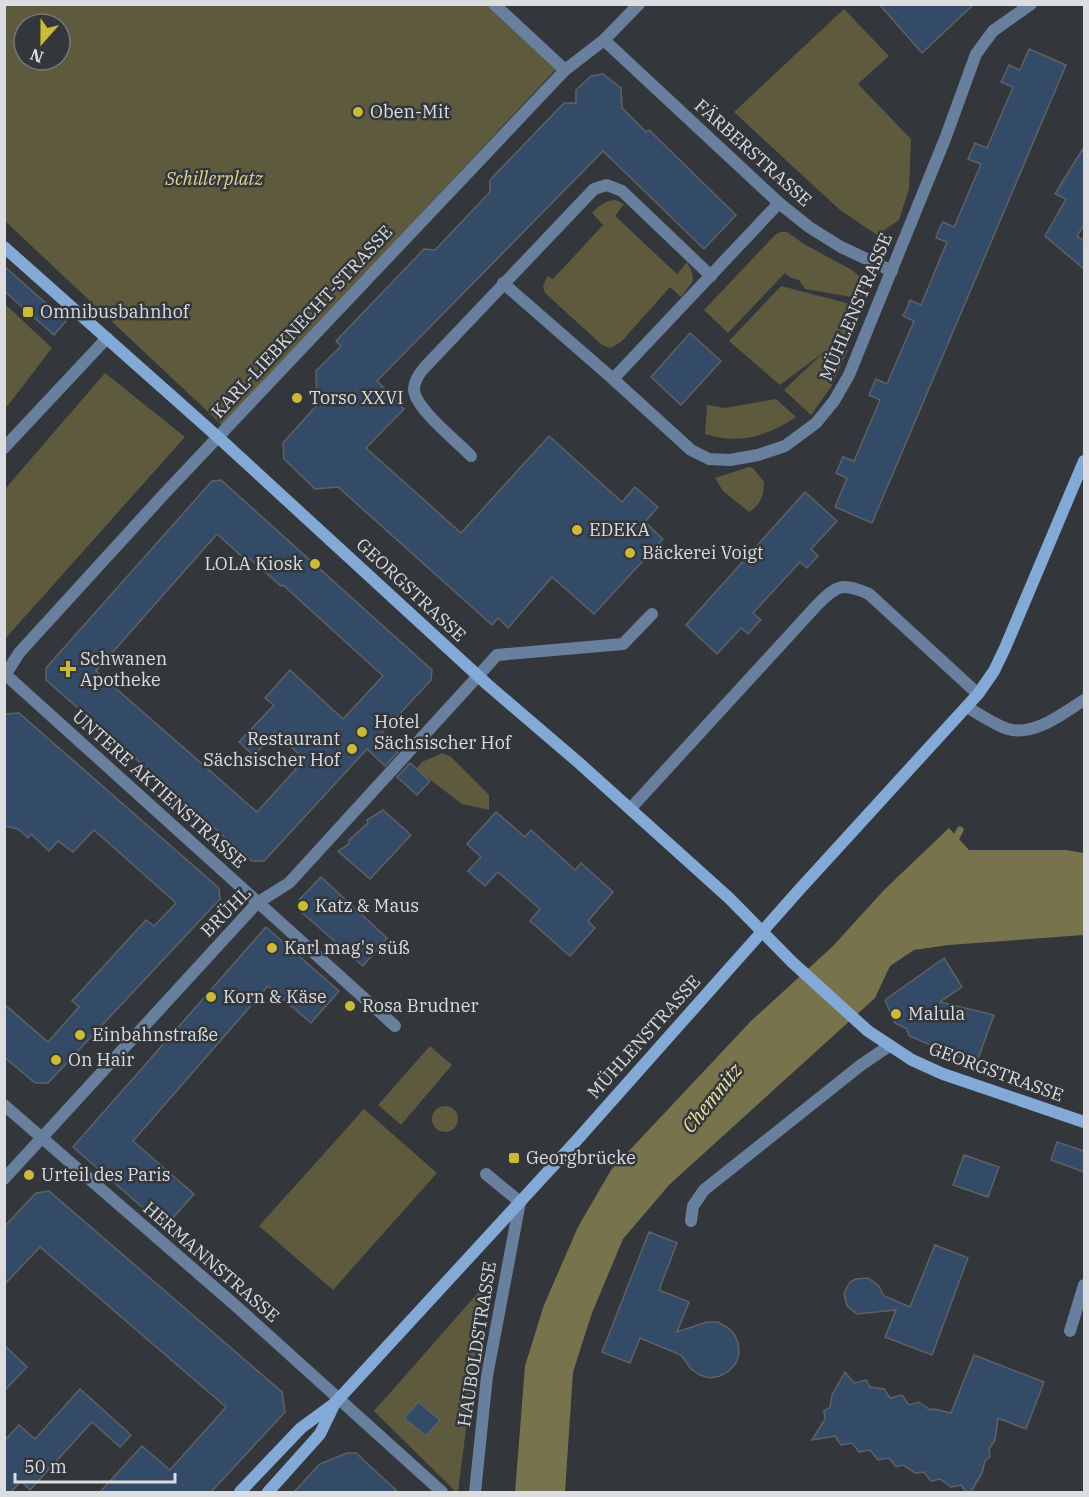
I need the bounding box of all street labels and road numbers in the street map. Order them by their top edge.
street label: FÄRBERSTRASSE [690,94,817,211]
street label: KARL-LIEBKNECHT-STRASSE [206,220,397,423]
street label: MÜHLENSTRASSE [814,229,897,384]
street label: GEORGSTRASSE [352,533,471,646]
street label: UNTERE AKTIENSTRASSE [68,704,251,873]
street label: BRÜHL [196,882,256,942]
street label: MÜHLENSTRASSE [582,970,705,1103]
street label: GEORGSTRASSE [926,1037,1067,1107]
street label: HERMANNSTRASSE [138,1196,284,1327]
street label: HAUBOLDSTRASSE [452,1260,501,1428]

